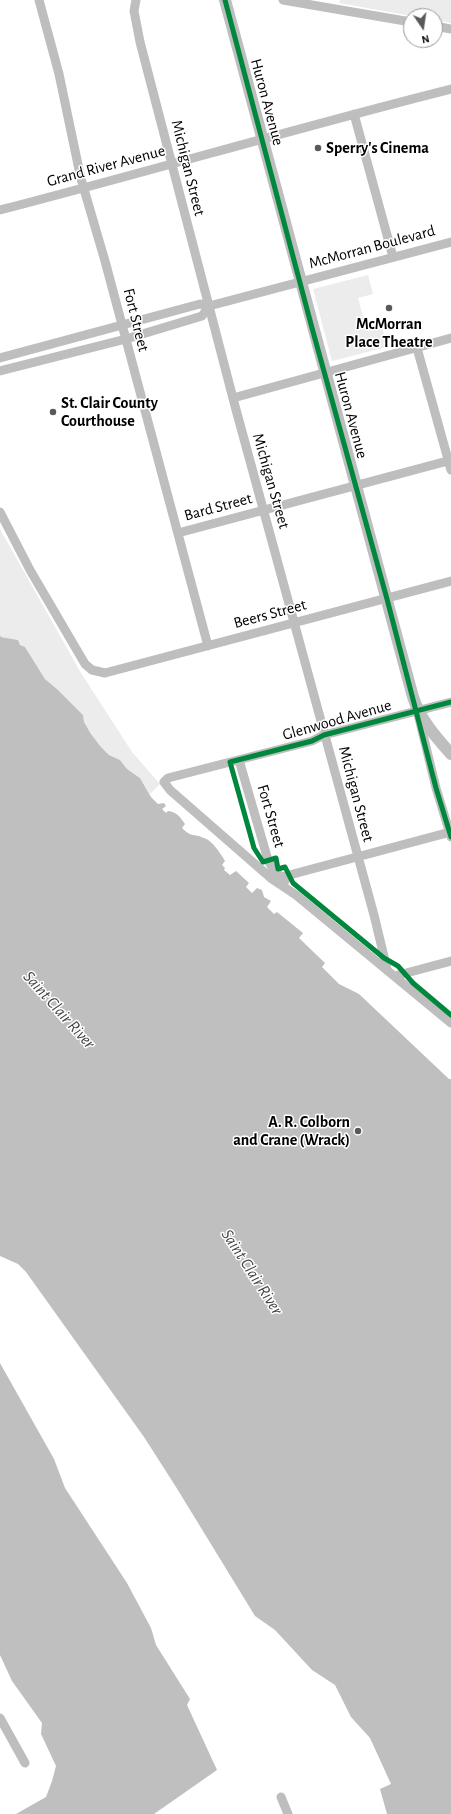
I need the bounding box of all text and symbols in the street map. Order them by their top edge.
north arrow [403,8,443,48]
text: N [421,33,431,45]
street label: Huron Avenue [246,56,288,148]
street label: Michigan Street [167,118,209,218]
place label: Sperry's Cinema [326,138,429,158]
street label: Grand River Avenue [45,141,167,191]
marker: Sperry's Cinema [313,143,323,153]
street label: McMorran Boulevard [307,221,437,273]
street label: Fort Street [119,286,153,354]
marker: McMorran Place Theatre [384,303,394,313]
place label: McMorran Place Theatre [345,314,433,352]
street label: Huron Avenue [330,369,372,461]
place label: St. Clair County Courthouse [61,393,158,431]
marker: St. Clair County Courthouse [48,407,58,417]
street label: Michigan Street [248,431,294,531]
street label: Bard Street [182,489,254,525]
street label: Beers Street [231,595,309,633]
street label: Glenwood Avenue [280,695,394,745]
street label: Michigan Street [334,744,378,844]
street label: Fort Street [253,782,289,850]
water label: Saint Clair River [19,967,99,1053]
place label: A. R. Colborn and Crane (Wrack) [233,1112,350,1150]
marker: A. R. Colborn and Crane (Wrack) [353,1126,363,1136]
water label: Saint Clair River [217,1225,287,1319]

